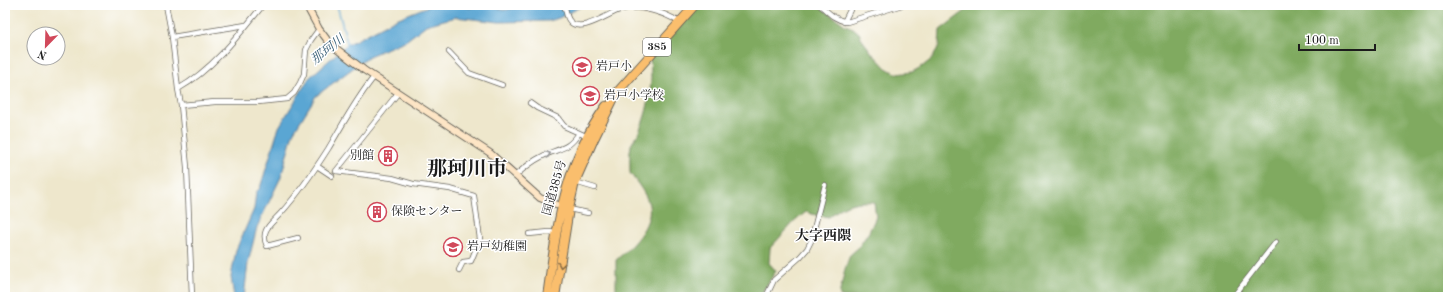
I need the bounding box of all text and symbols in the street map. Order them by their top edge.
north arrow [26,26,66,66]
scale bar [1299,26,1375,52]
water label: 那珂川 [308,31,349,67]
text: 100 m [1305,35,1339,47]
road number: 385 [643,38,671,56]
text: N [36,47,49,61]
school or university icon: 岩戸小 [571,56,593,78]
place label: 岩戸小 [596,59,632,73]
school or university icon: 岩戸小学校 [579,85,601,107]
place label: 岩戸小学校 [604,88,664,102]
building icon: 別館 [377,145,399,167]
place label: 別館 [350,148,374,162]
one-way arrow [544,151,551,159]
district label: 那珂川市 [427,158,507,180]
street label: 国道385号 [539,158,569,217]
building icon: 保険センター [366,201,388,223]
place label: 保険センター [391,204,463,218]
district label: 大字西隈 [795,228,852,243]
school or university icon: 岩戸幼稚園 [442,236,464,258]
place label: 岩戸幼稚園 [467,239,527,253]
one-way arrow [557,262,565,268]

